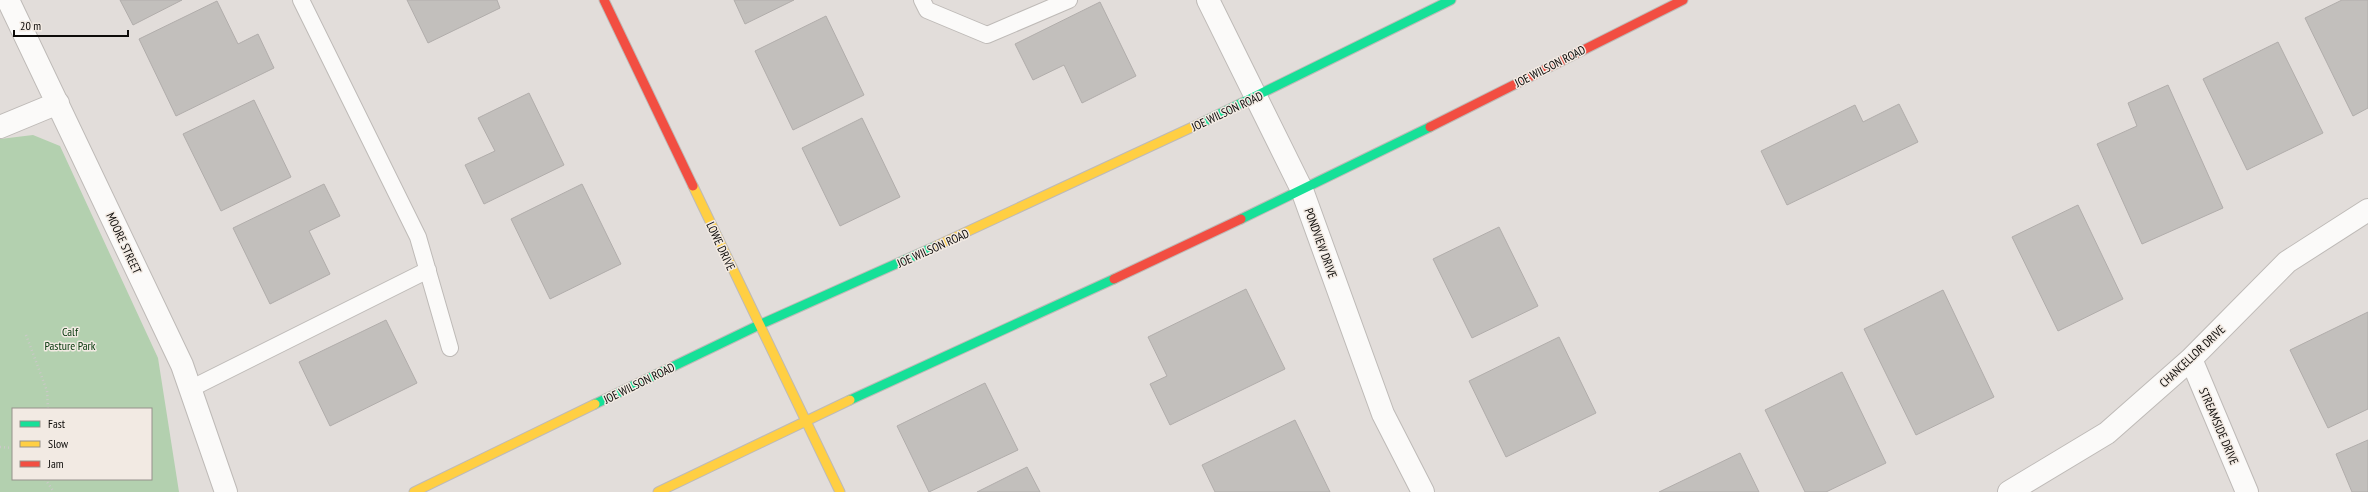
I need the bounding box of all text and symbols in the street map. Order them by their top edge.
scale bar [14,12,128,38]
text: 20 m [20,18,41,33]
street label: JOE WILSON ROAD [1511,42,1588,91]
street label: JOE WILSON ROAD [1188,88,1265,135]
street label: PONDVIEW DRIVE [1301,206,1341,280]
street label: MOORE STREET [103,210,145,277]
street label: LOWE DRIVE [703,219,739,273]
street label: JOE WILSON ROAD [894,225,971,271]
street label: CHANCELLOR DRIVE [2156,322,2228,390]
park label: Calf Pasture Park [44,324,96,353]
street label: JOE WILSON ROAD [600,359,677,407]
street label: STREAMSIDE DRIVE [2196,385,2242,467]
legend [12,408,152,480]
text: Fast [48,416,66,431]
text: Slow [48,436,69,451]
text: Jam [47,456,64,471]

